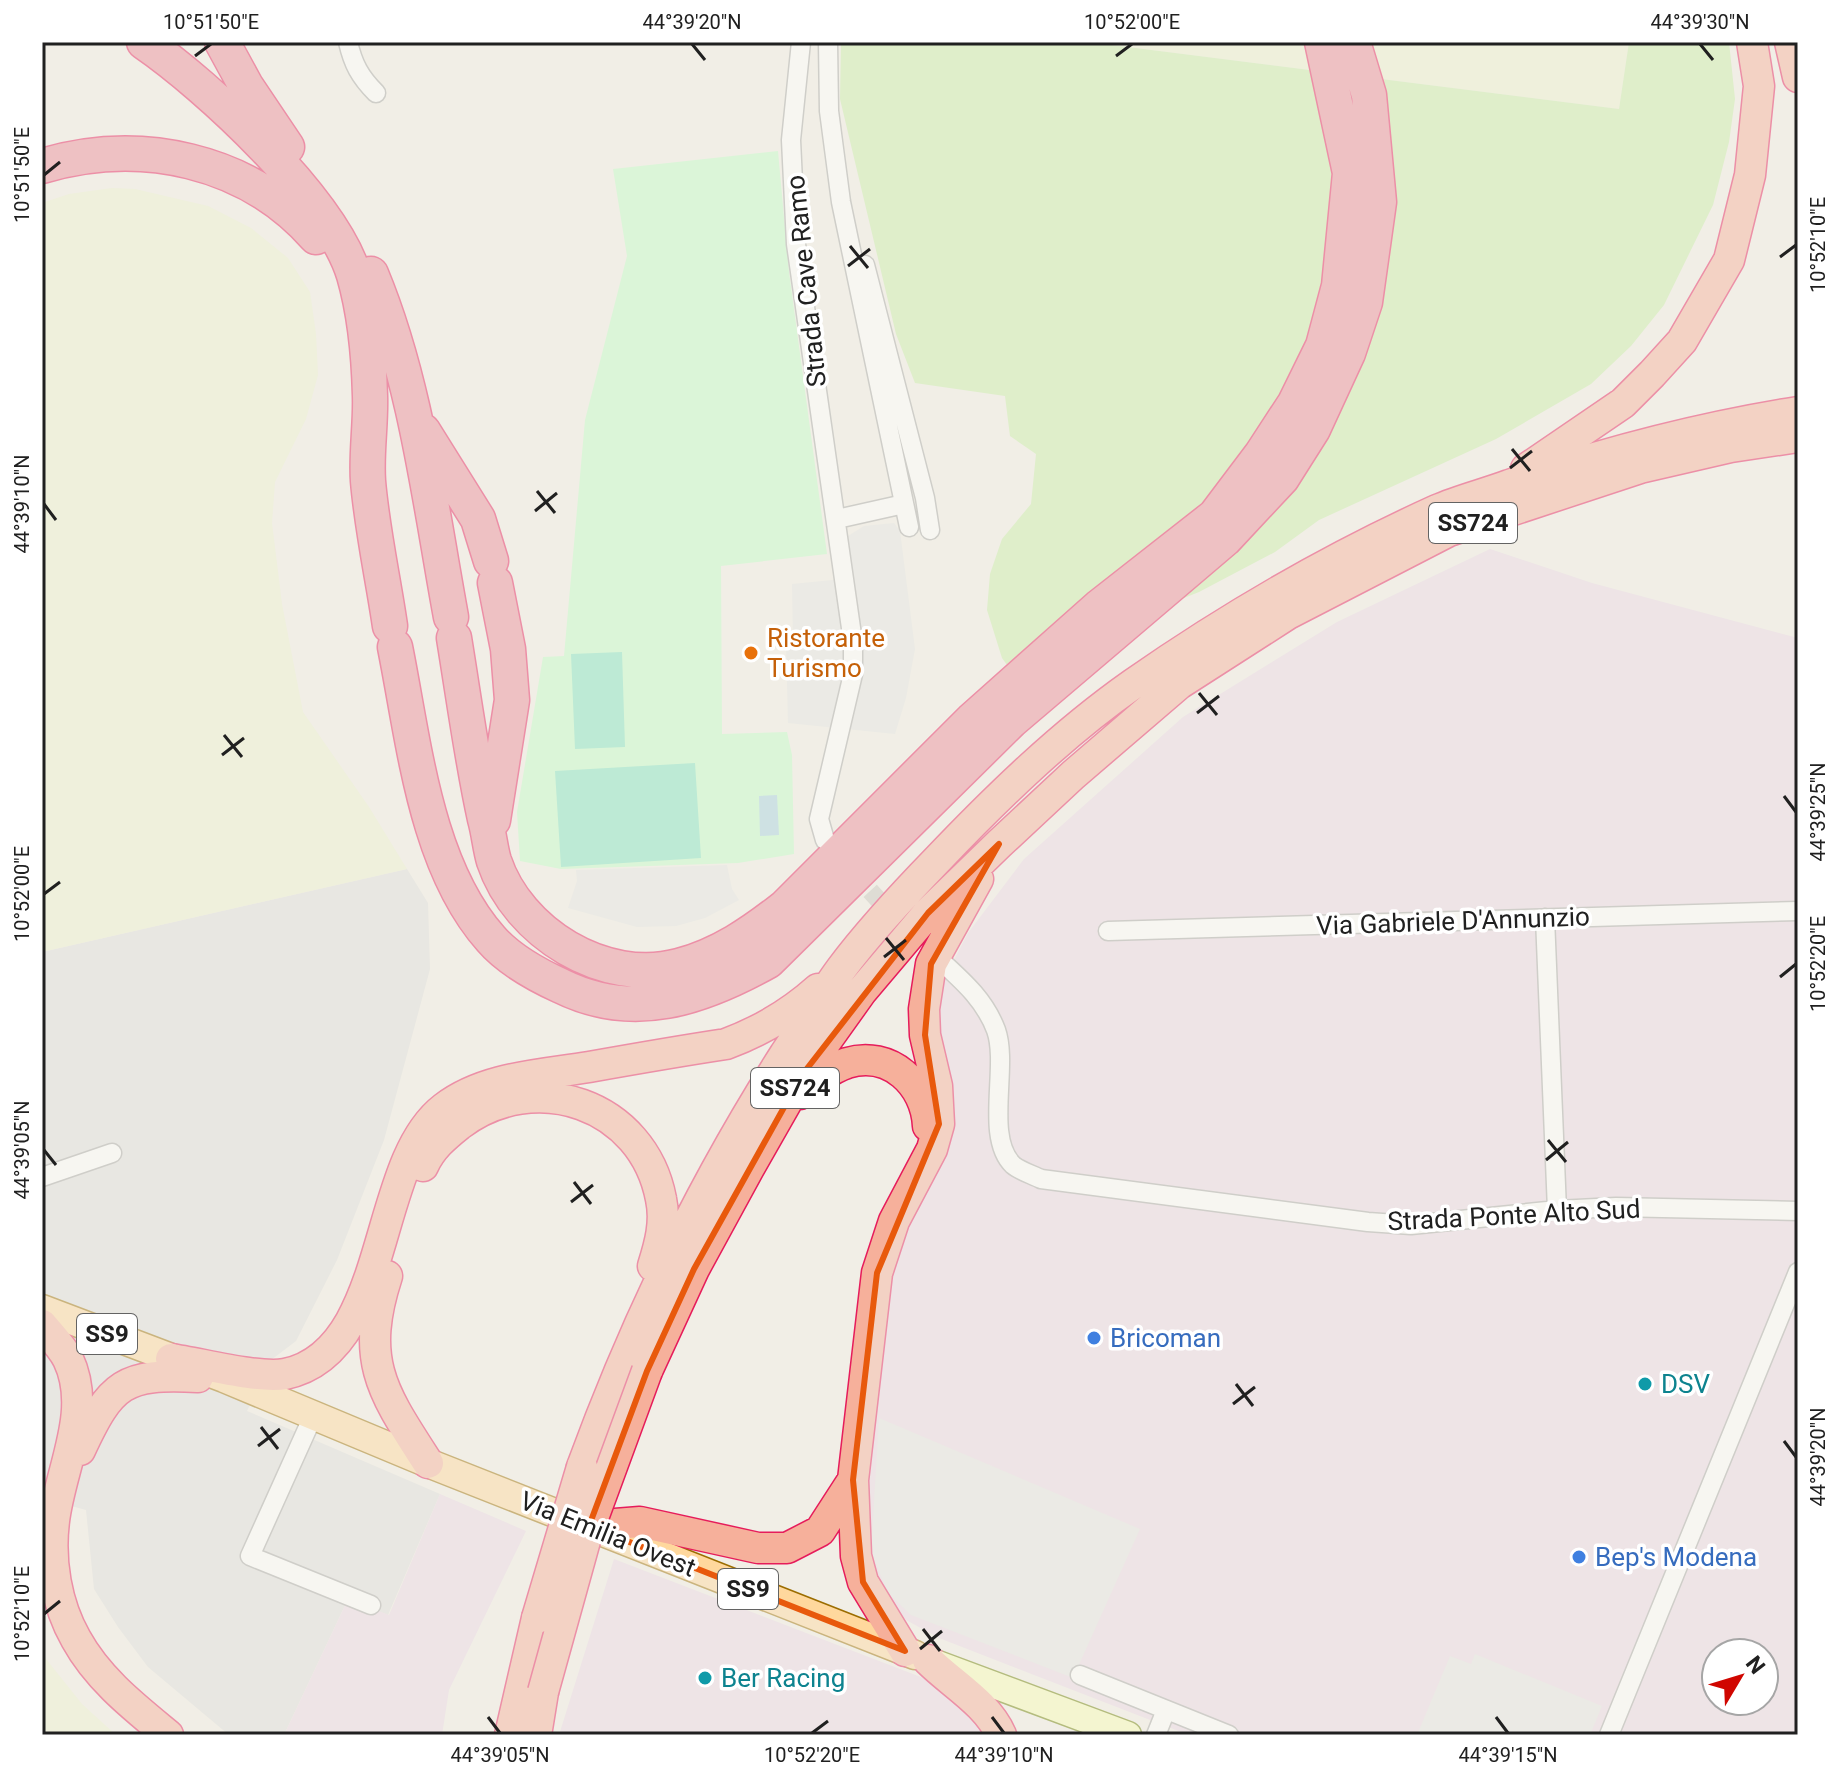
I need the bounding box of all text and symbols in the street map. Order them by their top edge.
text: 10°51'50"E [163,10,259,34]
text: 44°39'20"N [642,10,742,34]
text: 10°52'00"E [1084,10,1180,34]
text: 44°39'30"N [1650,10,1750,34]
text: 10°51'50"E [10,127,34,223]
street label: Strada Cave Ramo [780,174,832,388]
text: 10°52'10"E [1806,197,1830,293]
text: 44°39'10"N [10,454,34,554]
road number: SS724 [1429,503,1517,543]
place label: Ristorante Turismo [767,623,885,683]
marker: Ristorante Turismo [742,644,760,662]
text: 44°39'25"N [1806,762,1830,862]
text: 10°52'00"E [10,846,34,942]
street label: Via Gabriele D'Annunzio [1316,901,1590,941]
text: 10°52'20"E [1806,916,1830,1012]
road number: SS724 [751,1068,839,1108]
text: 44°39'05"N [10,1100,34,1200]
street label: Strada Ponte Alto Sud [1387,1193,1641,1237]
road number: SS9 [77,1314,137,1354]
place label: Bricoman [1110,1323,1221,1353]
marker: Bricoman [1085,1329,1103,1347]
place label: DSV [1661,1369,1711,1399]
marker: DSV [1636,1375,1654,1393]
text: 44°39'20"N [1806,1407,1830,1507]
street label: Via Emilia Ovest [516,1485,700,1583]
place label: Bep's Modena [1595,1542,1757,1572]
marker: Bep's Modena [1570,1548,1588,1566]
text: 10°52'10"E [10,1566,34,1662]
road number: SS9 [718,1569,778,1609]
north arrow [1700,1637,1780,1717]
text: N [1741,1651,1770,1679]
place label: Ber Racing [721,1663,845,1693]
marker: Ber Racing [696,1669,714,1687]
text: 44°39'05"N [450,1743,550,1767]
text: 10°52'20"E [764,1743,860,1767]
text: 44°39'10"N [954,1743,1054,1767]
text: 44°39'15"N [1458,1743,1558,1767]

